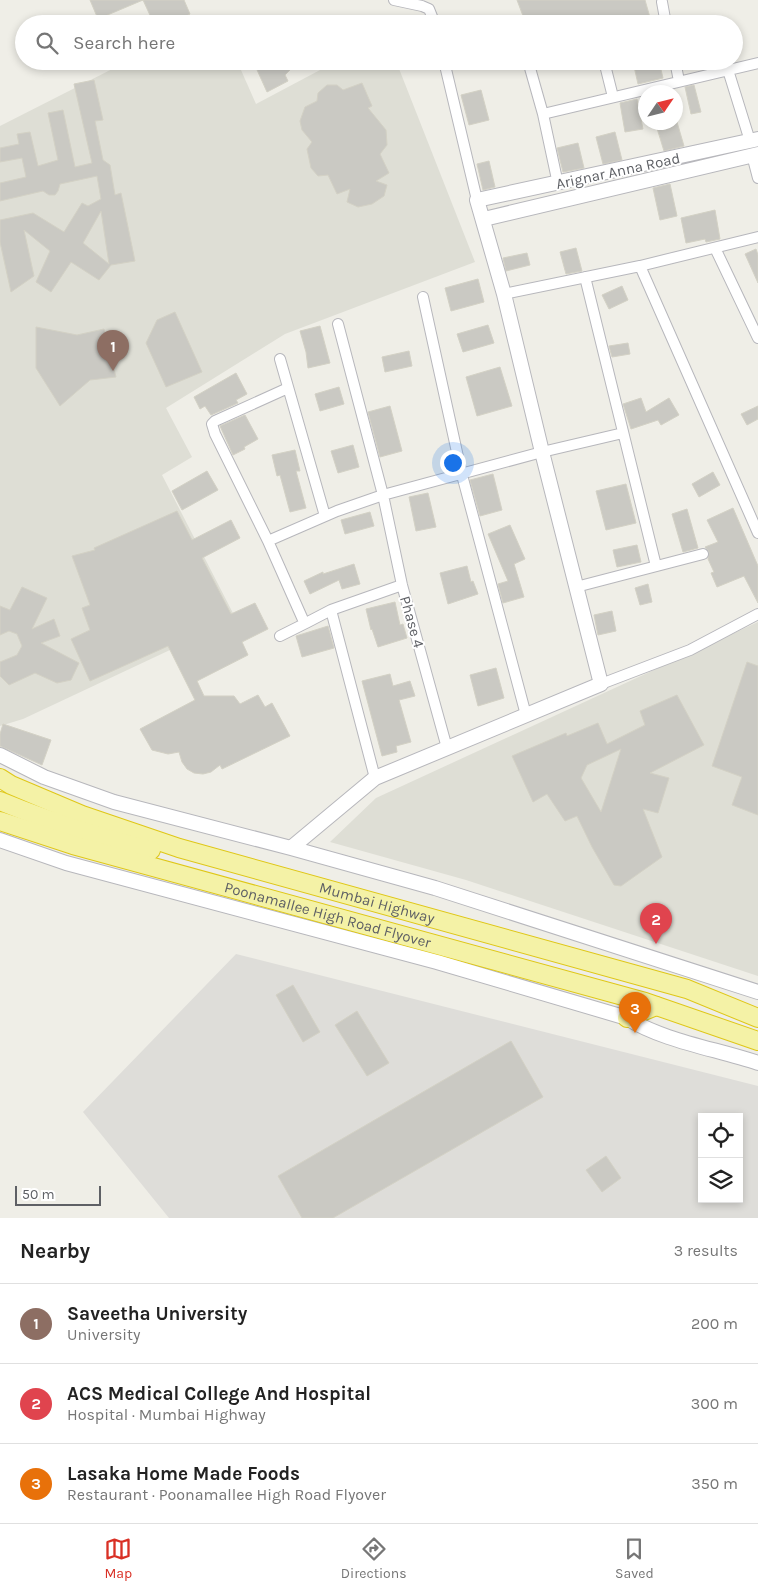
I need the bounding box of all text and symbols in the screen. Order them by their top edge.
search box [15,15,743,70]
icon: search [33,29,61,57]
text: Search here [73,32,175,54]
north arrow [638,85,683,130]
street label: Arignar Anna Road [554,149,682,193]
pin: 1 [97,330,129,371]
your location [440,450,466,476]
street label: Phase 4 [396,594,428,651]
street label: Poonamallee High Road Flyover [222,878,434,952]
street label: Mumbai Highway [317,878,437,928]
pin: 2 [640,903,672,944]
pin: 3 [619,992,651,1033]
map controls [698,1113,743,1203]
button: locate [698,1113,743,1158]
button: layers [698,1158,743,1203]
scale bar [15,1183,101,1206]
text: 50 m [22,1186,55,1203]
text: Nearby [20,1239,90,1263]
text: 3 results [674,1241,738,1260]
text: Saveetha University [67,1303,247,1325]
text: 1 [33,1314,39,1333]
text: 200 m [691,1314,738,1333]
text: University [67,1325,141,1344]
text: ACS Medical College And Hospital [67,1383,371,1405]
text: 2 [31,1394,41,1413]
text: 300 m [691,1394,738,1413]
text: Hospital · Mumbai Highway [67,1405,266,1424]
text: Lasaka Home Made Foods [67,1463,300,1485]
text: 3 [31,1474,41,1493]
text: 350 m [691,1474,738,1493]
text: Restaurant · Poonamallee High Road Flyover [67,1485,386,1504]
tab: Map [104,1535,132,1582]
tab: Directions [341,1535,407,1582]
tab: Saved [615,1535,654,1582]

